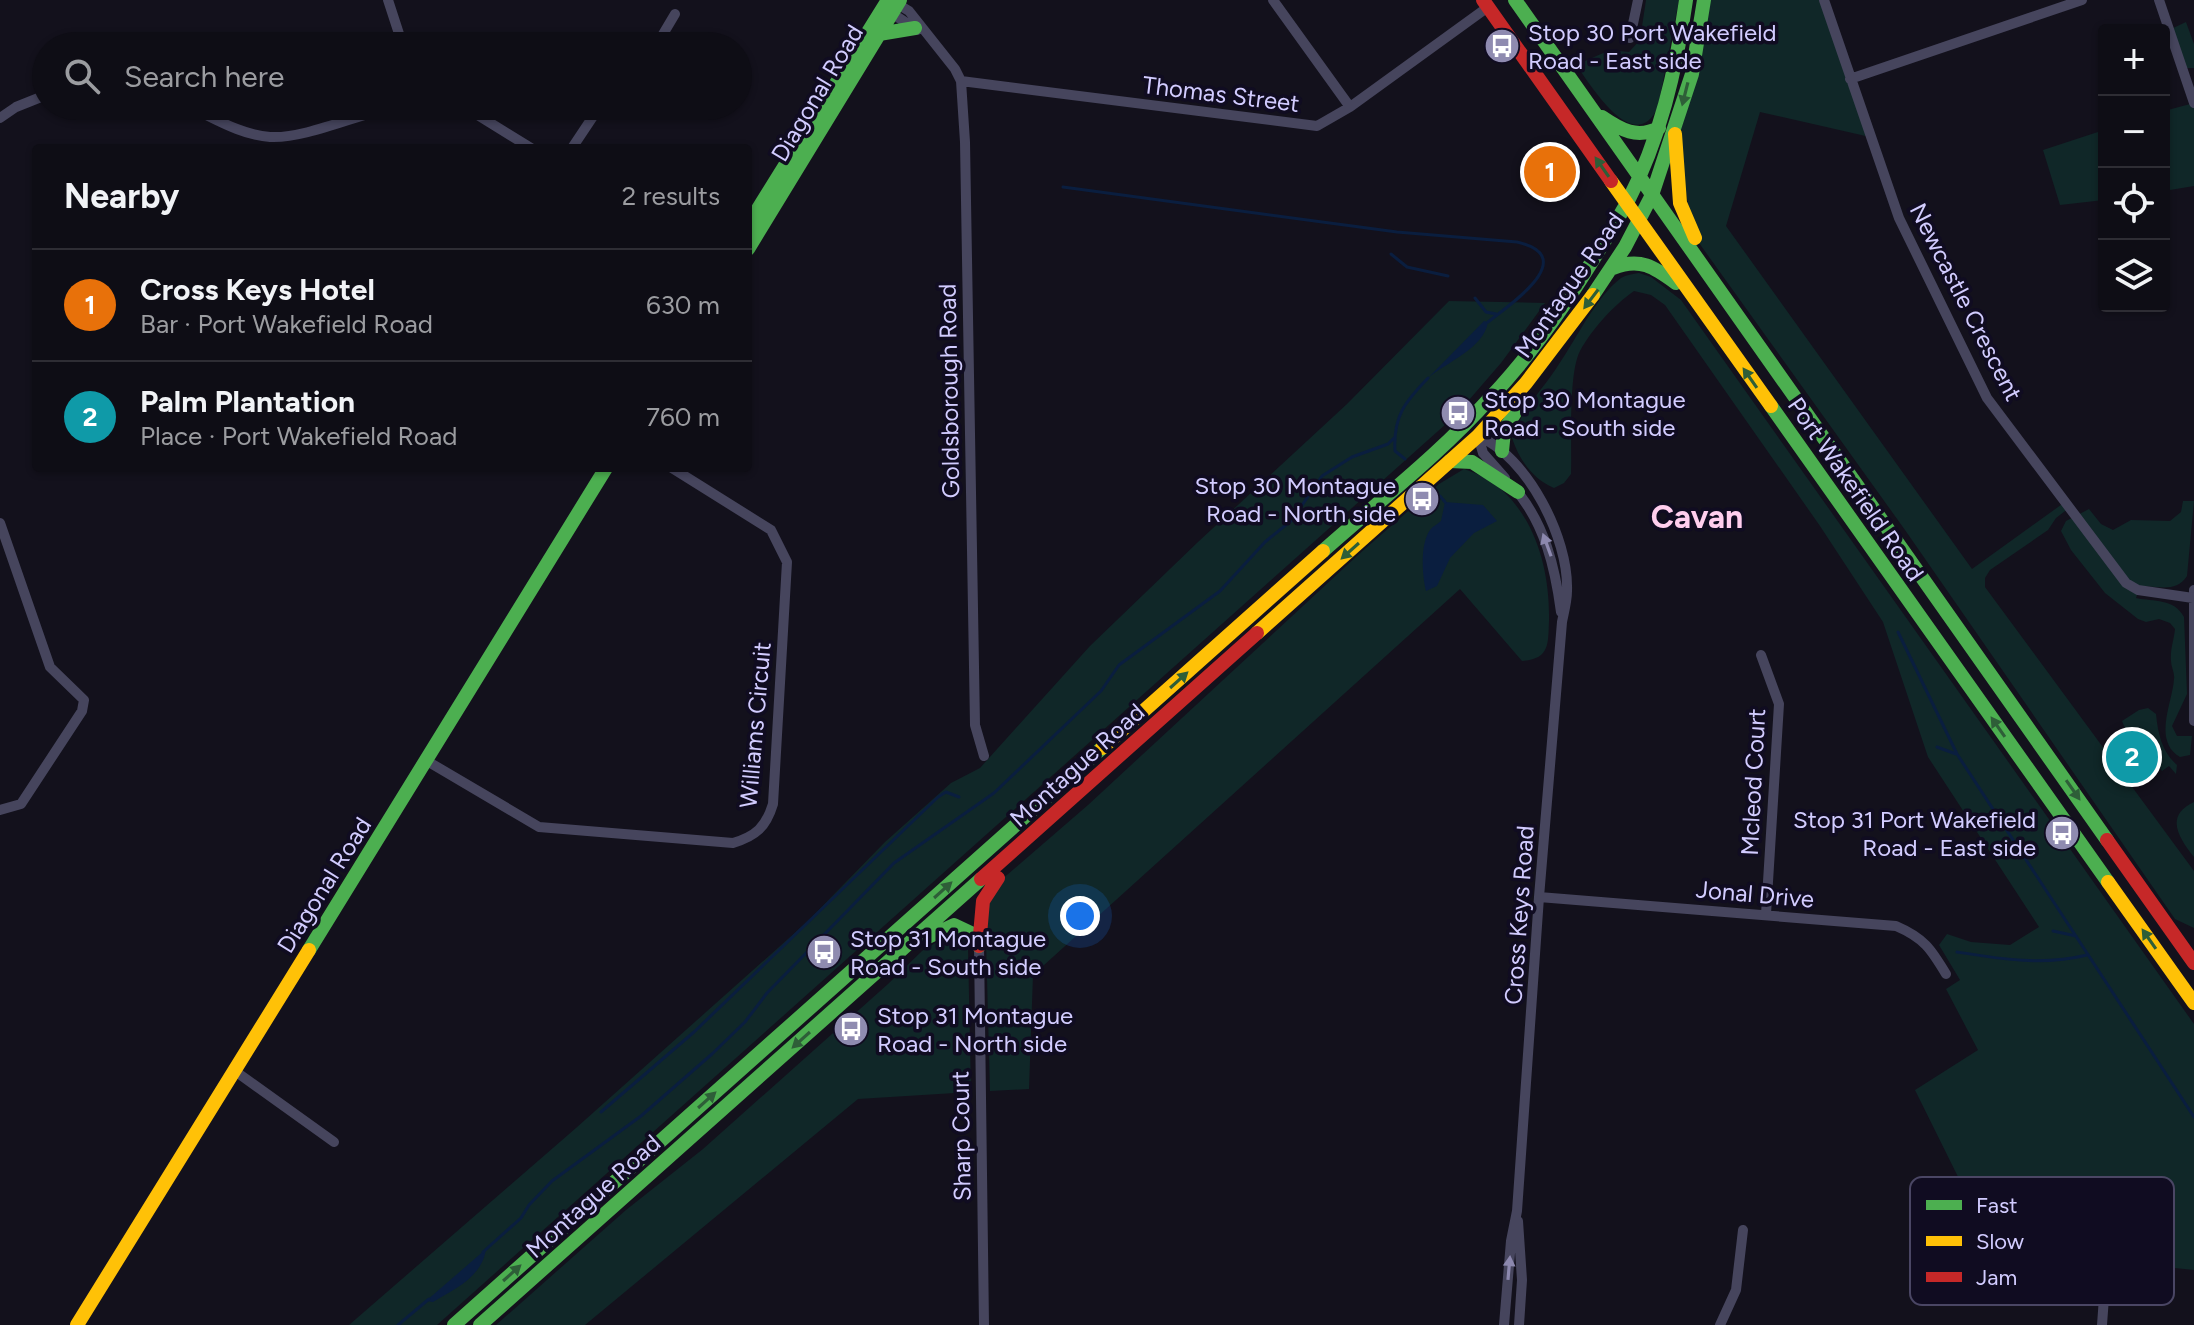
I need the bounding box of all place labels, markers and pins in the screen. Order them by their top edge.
place label: Stop 30 Port Wakefield Road - East side [1528,18,1777,75]
bus stop icon: Stop 30 Port Wakefield Road - East side [1483,27,1521,65]
pin: 1 [1524,142,1576,202]
place label: Stop 30 Montague Road - South side [1484,385,1686,442]
bus stop icon: Stop 30 Montague Road - South side [1439,394,1477,432]
place label: Stop 30 Montague Road - North side [1194,471,1396,528]
bus stop icon: Stop 30 Montague Road - North side [1403,480,1441,518]
pin: 2 [2106,727,2158,787]
place label: Stop 31 Port Wakefield Road - East side [1793,805,2036,862]
bus stop icon: Stop 31 Port Wakefield Road - East side [2043,814,2081,852]
place label: Stop 31 Montague Road - South side [850,924,1046,981]
bus stop icon: Stop 31 Montague Road - South side [805,933,843,971]
place label: Stop 31 Montague Road - North side [877,1001,1073,1058]
bus stop icon: Stop 31 Montague Road - North side [832,1010,870,1048]

